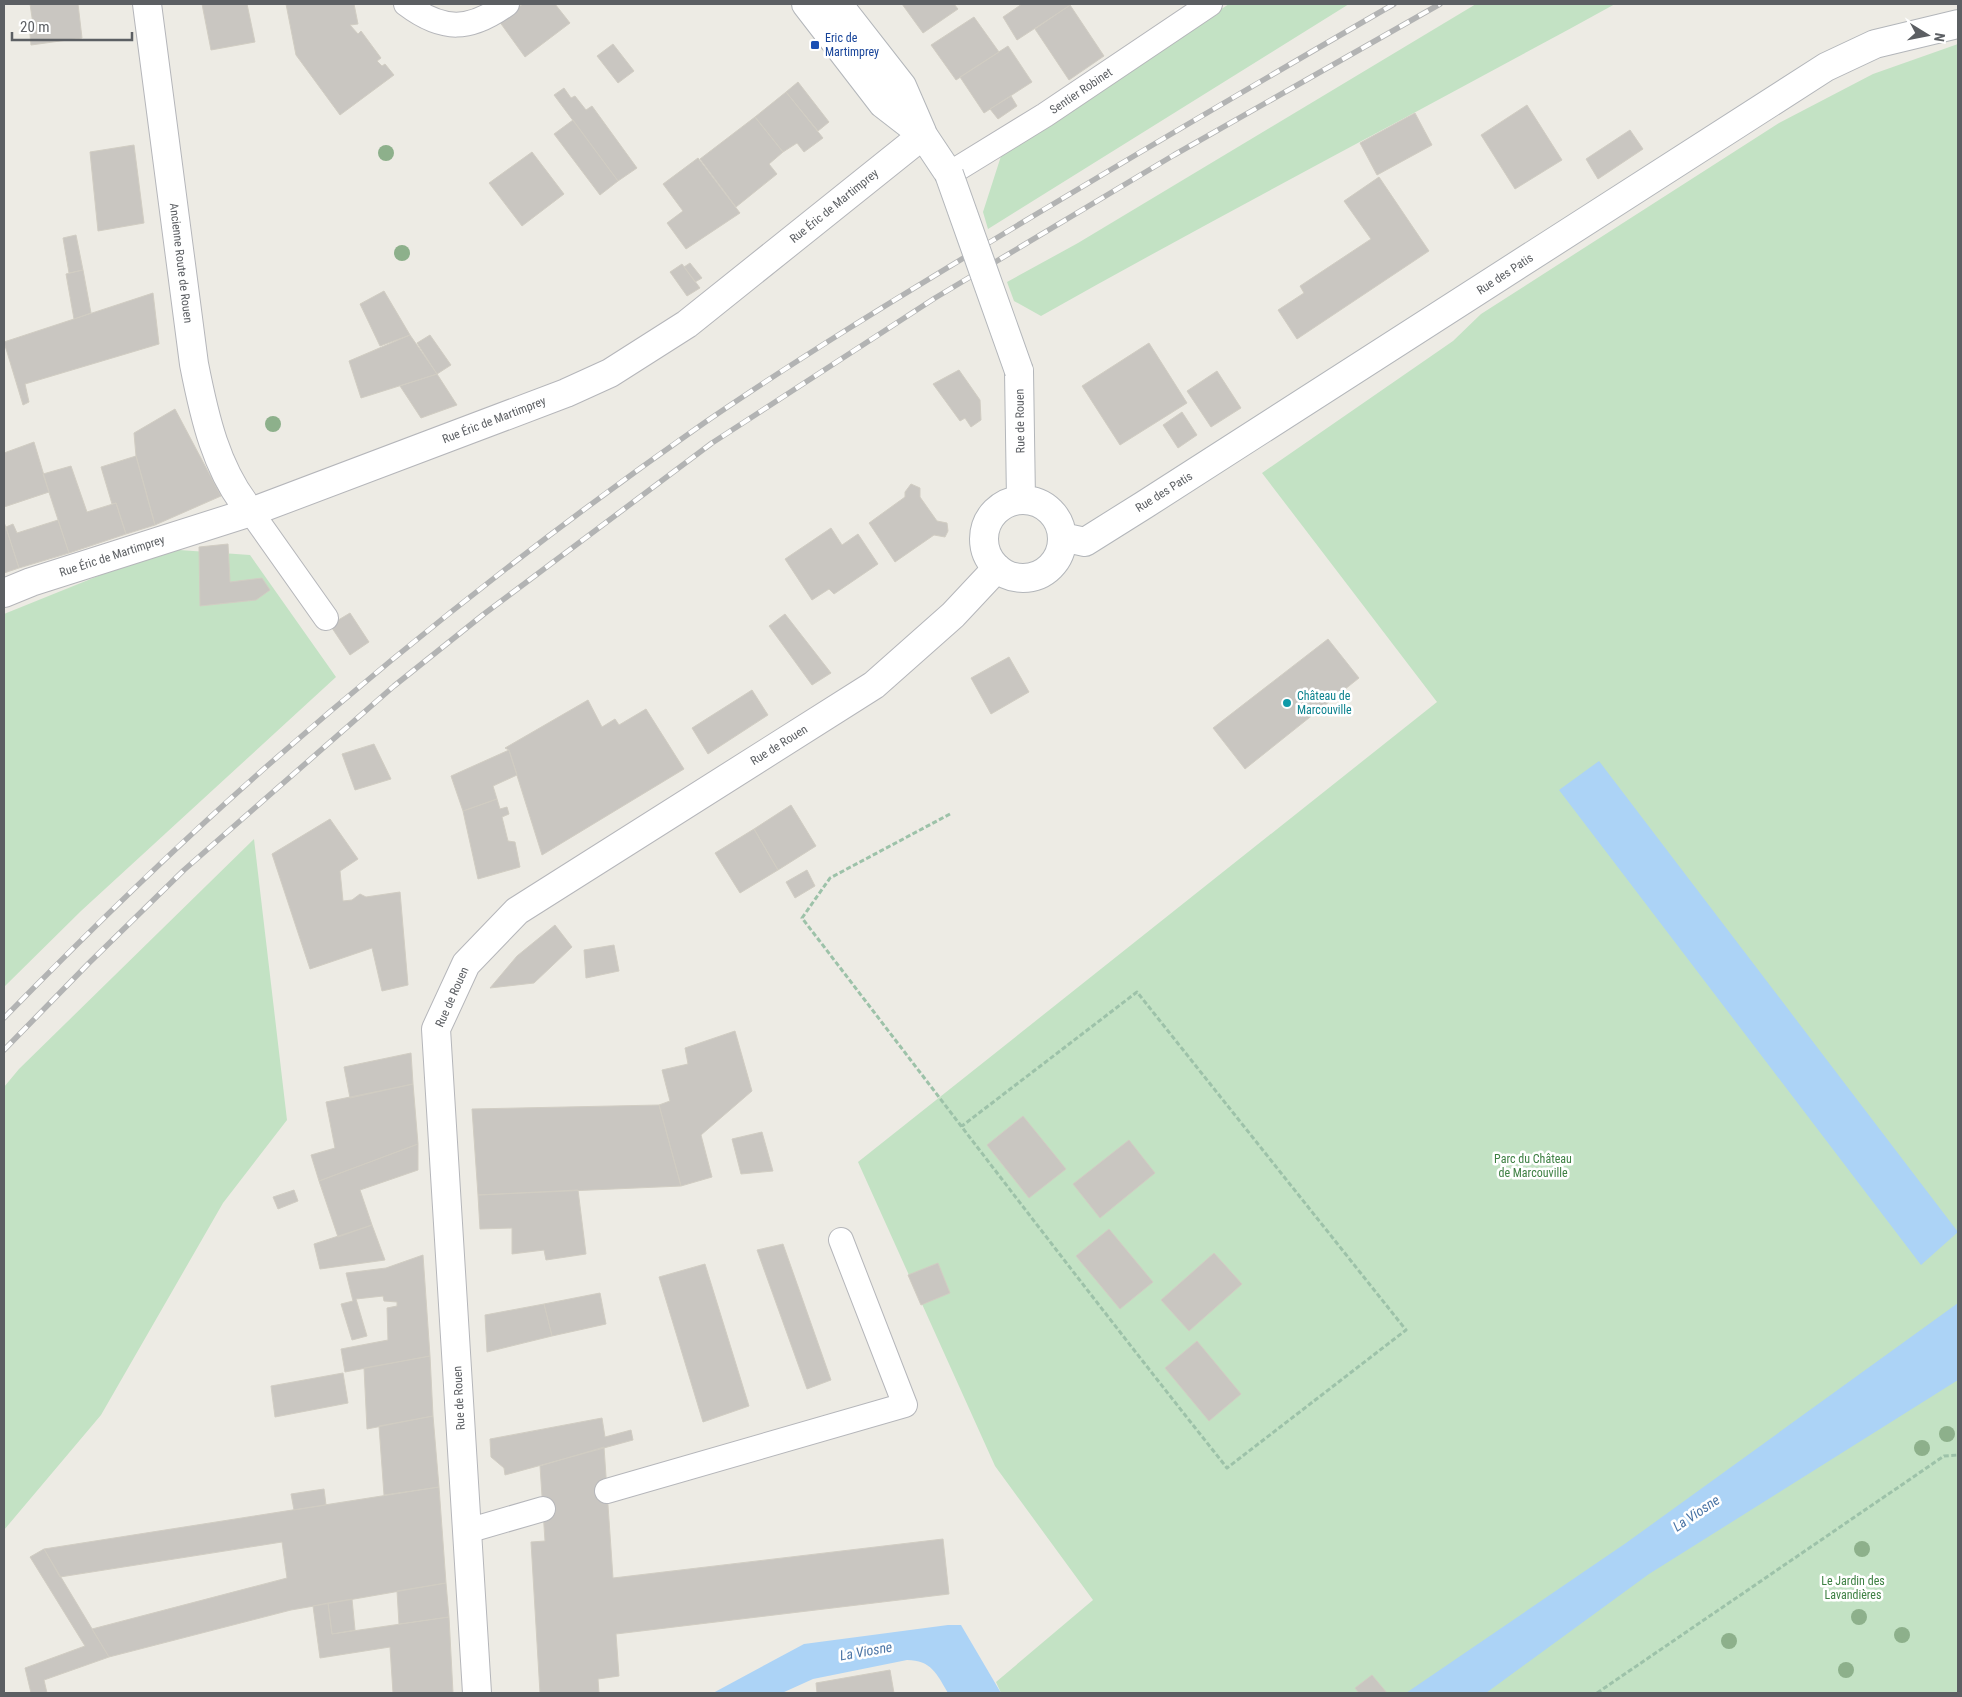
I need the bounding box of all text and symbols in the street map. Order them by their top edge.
scale bar [12,10,132,42]
north arrow [1902,10,1952,60]
text: 20 m [20,18,50,36]
place label: Eric de Martimprey [825,31,879,59]
text: N [1931,32,1948,43]
marker: Eric de Martimprey [809,39,821,51]
street label: Sentier Robinet [1047,65,1115,117]
street label: Rue Éric de Martimprey [786,165,881,246]
street label: Ancienne Route de Rouen [167,202,195,324]
street label: Rue des Patis [1474,251,1536,297]
street label: Rue de Rouen [1012,388,1028,453]
street label: Rue Éric de Martimprey [440,393,548,446]
street label: Rue des Patis [1133,469,1195,515]
street label: Rue Éric de Martimprey [57,531,166,580]
place label: Château de Marcouville [1297,689,1352,717]
marker: Château de Marcouville [1281,697,1293,709]
street label: Rue de Rouen [748,722,810,768]
street label: Rue de Rouen [432,965,472,1029]
park label: Parc du Château de Marcouville [1494,1152,1572,1180]
street label: Rue de Rouen [450,1365,468,1431]
water label: La Viosne [1670,1492,1722,1534]
park label: Le Jardin des Lavandières [1821,1574,1885,1602]
water label: La Viosne [839,1639,893,1663]

